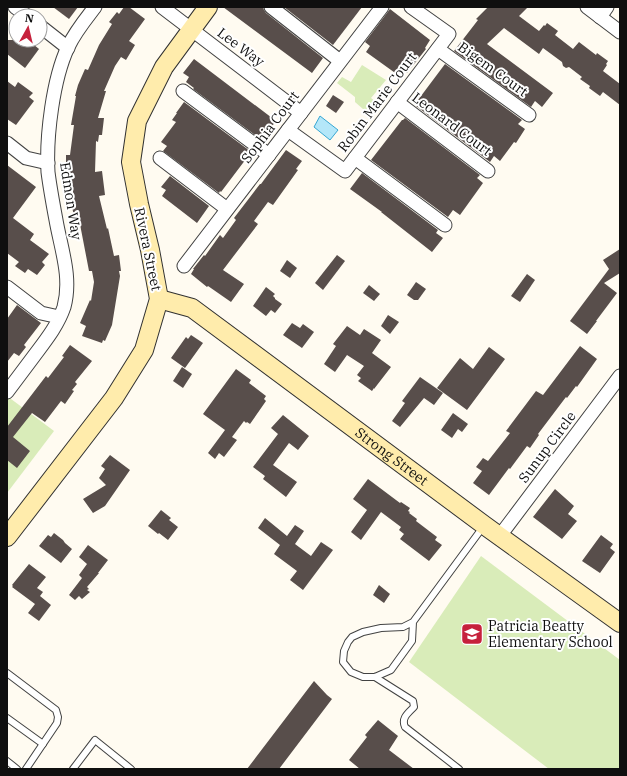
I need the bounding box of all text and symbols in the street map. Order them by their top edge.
north arrow [8,8,48,48]
text: N [24,11,35,26]
street label: Lee Way [214,23,269,71]
street label: Bigem Court [454,38,532,100]
street label: Robin Marie Court [334,49,420,155]
street label: Sophia Court [237,87,303,167]
street label: Leonard Court [409,88,495,160]
street label: Edmon Way [56,161,86,242]
street label: Rivera Street [130,206,166,293]
street label: Sunup Circle [514,408,580,486]
street label: Strong Street [352,423,432,489]
place label: Patricia Beatty Elementary School [488,617,613,651]
school or university icon: Patricia Beatty Elementary School [459,621,485,647]

